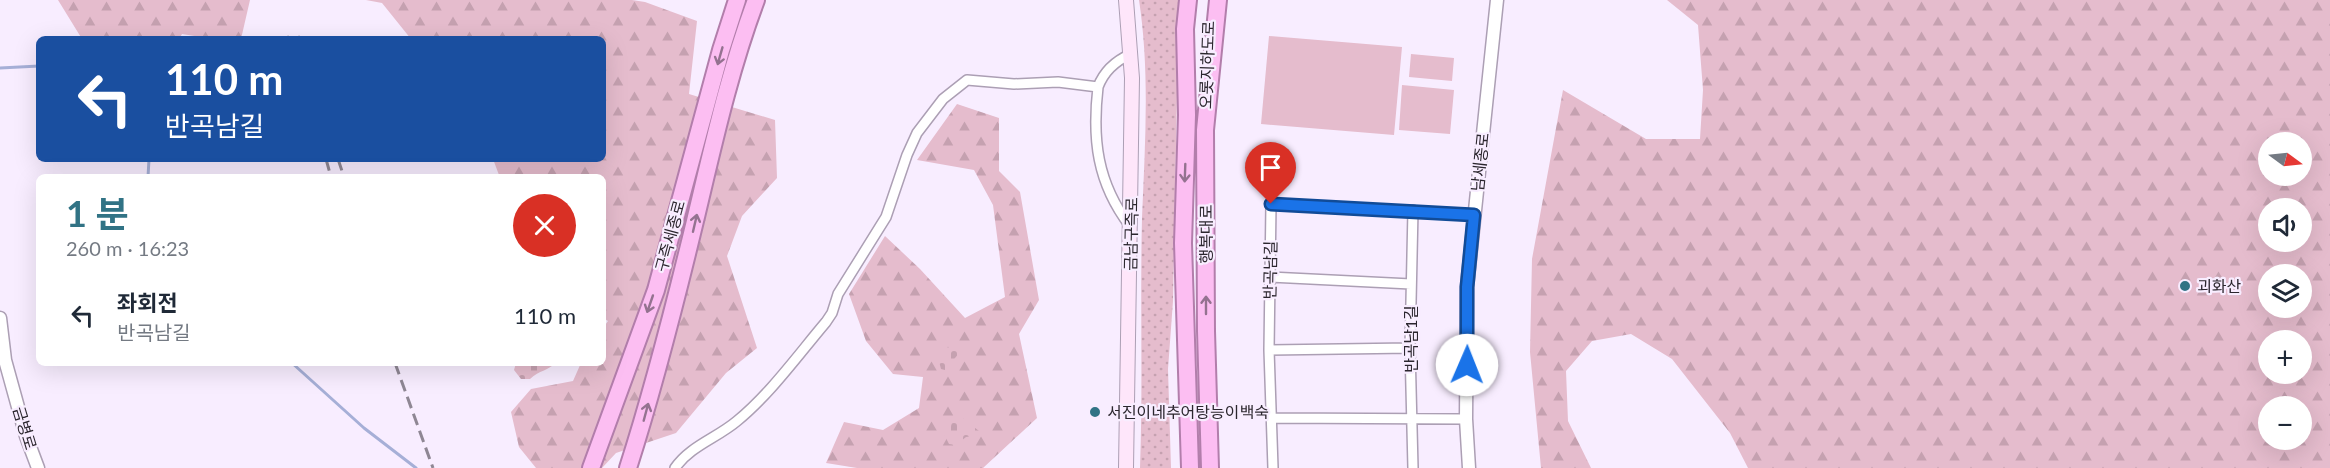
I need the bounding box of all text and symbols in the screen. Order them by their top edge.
street label: 오롯지하도로 [1195,20,1218,109]
one-way arrow [713,46,725,65]
text: 110 m [165,54,283,104]
icon: left [66,60,144,138]
text: 반곡남길 [165,109,264,142]
street label: 남세종로 [1467,131,1492,192]
north arrow [2258,132,2312,186]
map controls [2258,132,2312,450]
pin [1245,142,1296,204]
icon: arrive [1254,151,1287,184]
one-way arrow [1179,163,1191,183]
text: 1 분 [66,191,129,235]
button: close [513,194,576,257]
street label: 금남구즉로 [1120,197,1141,271]
street label: 구즉세종로 [651,198,688,274]
button: sound [2258,198,2312,252]
street label: 행복대로 [1196,204,1215,263]
one-way arrow [689,214,701,233]
text: 260 m · 16:23 [66,236,189,260]
street label: 반곡남길 [1259,240,1280,300]
button: layers [2258,264,2312,318]
place label: 괴화산 [2197,276,2241,295]
marker: 괴화산 [2178,279,2192,293]
text: 좌회전 [117,289,178,316]
one-way arrow [644,294,655,313]
one-way arrow [1200,295,1212,315]
icon: left [66,299,99,332]
text: 110 m [514,302,576,329]
street label: 반곡남1길 [1401,305,1420,373]
text: 반곡남길 [117,320,191,344]
button: + [2258,330,2312,384]
position arrow [1435,333,1499,397]
button: − [2258,396,2312,450]
place label: 서진이네추어탕능이백숙 [1107,402,1269,421]
one-way arrow [640,403,652,422]
street label: 금병로 [10,404,41,452]
marker: 서진이네추어탕능이백숙 [1088,405,1102,419]

